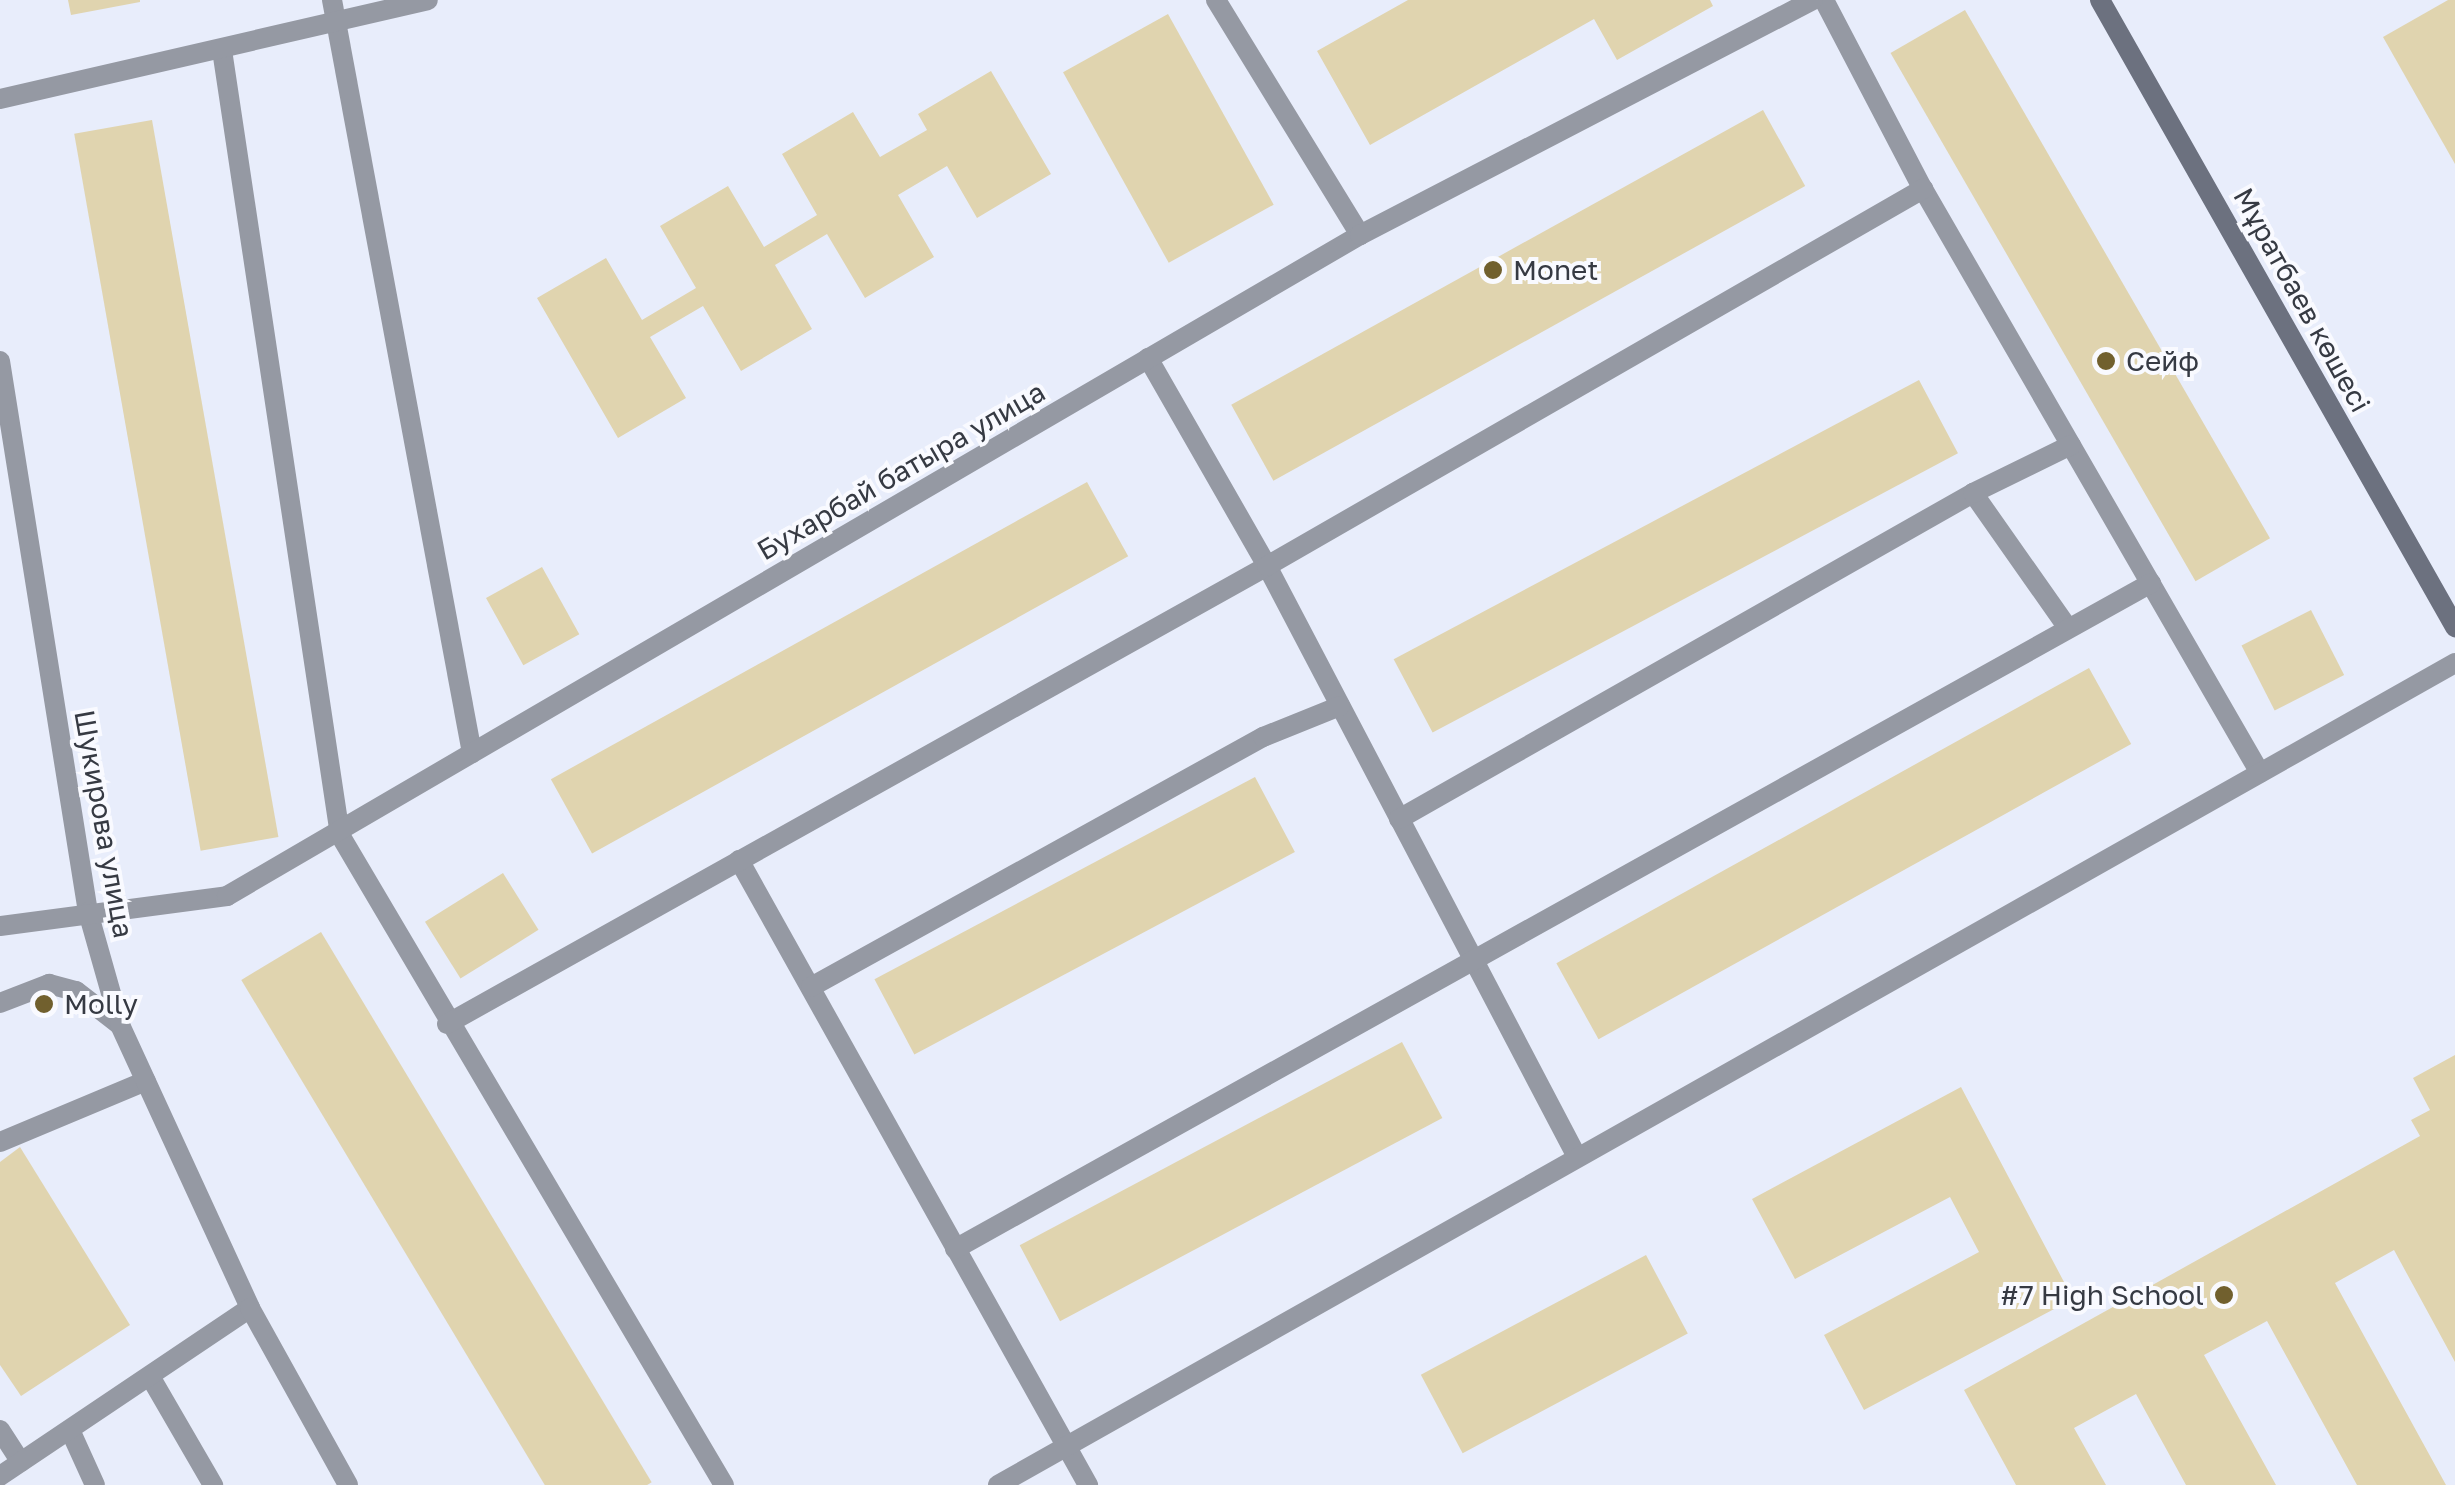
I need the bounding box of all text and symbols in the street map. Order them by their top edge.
street label: Мұратбаев көшесі [2226,182,2378,418]
place label: Monet [1513,253,1599,287]
marker: Monet [1482,259,1504,281]
place label: Сейф [2126,344,2199,378]
marker: Сейф [2095,350,2117,372]
street label: Бухарбай батыра улица [751,375,1051,567]
street label: Шукирова улица [67,707,141,941]
place label: Molly [64,987,138,1021]
marker: Molly [33,993,55,1015]
place label: #7 High School [2000,1278,2204,1312]
marker: #7 High School [2213,1284,2235,1306]

